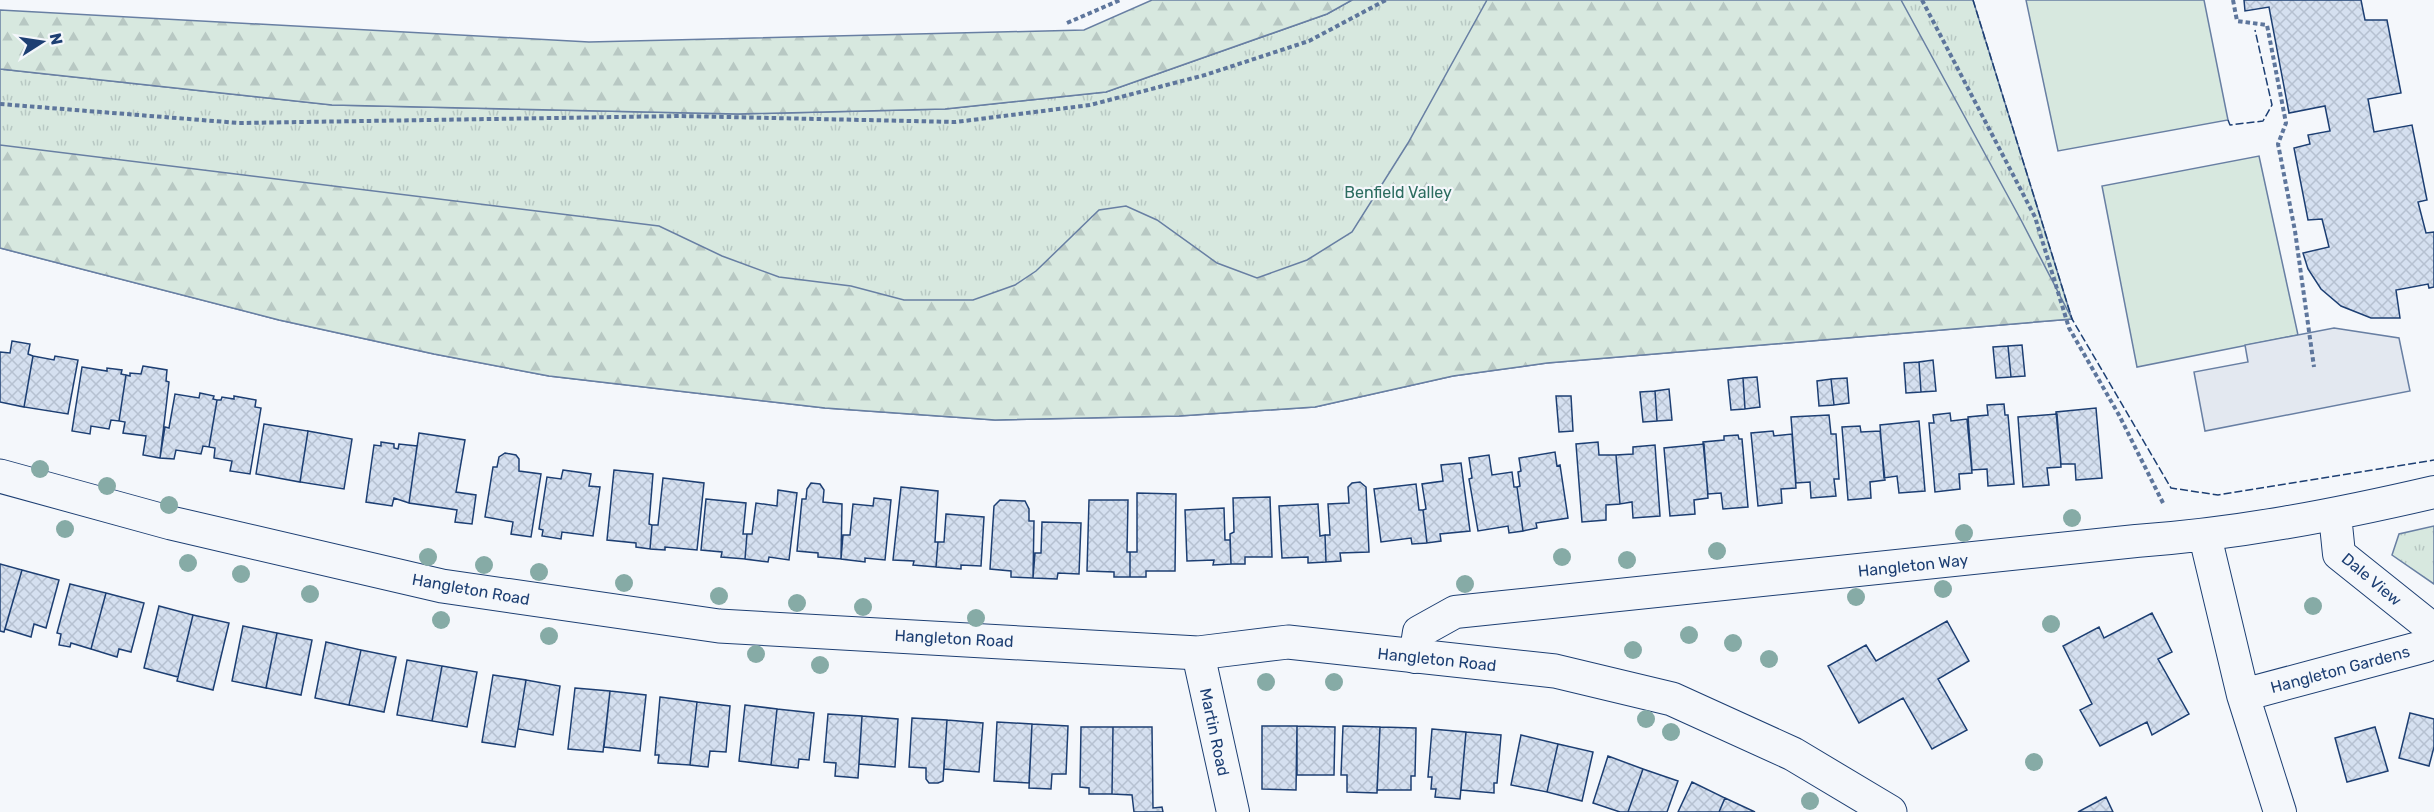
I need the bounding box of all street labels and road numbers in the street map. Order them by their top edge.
street label: Dale View [2338,549,2406,610]
street label: Hangleton Way [1857,550,1969,581]
street label: Hangleton Road [411,570,531,609]
street label: Hangleton Road [894,626,1014,651]
street label: Hangleton Gardens [2268,642,2412,697]
street label: Hangleton Road [1377,644,1497,675]
street label: Martin Road [1196,686,1233,778]

